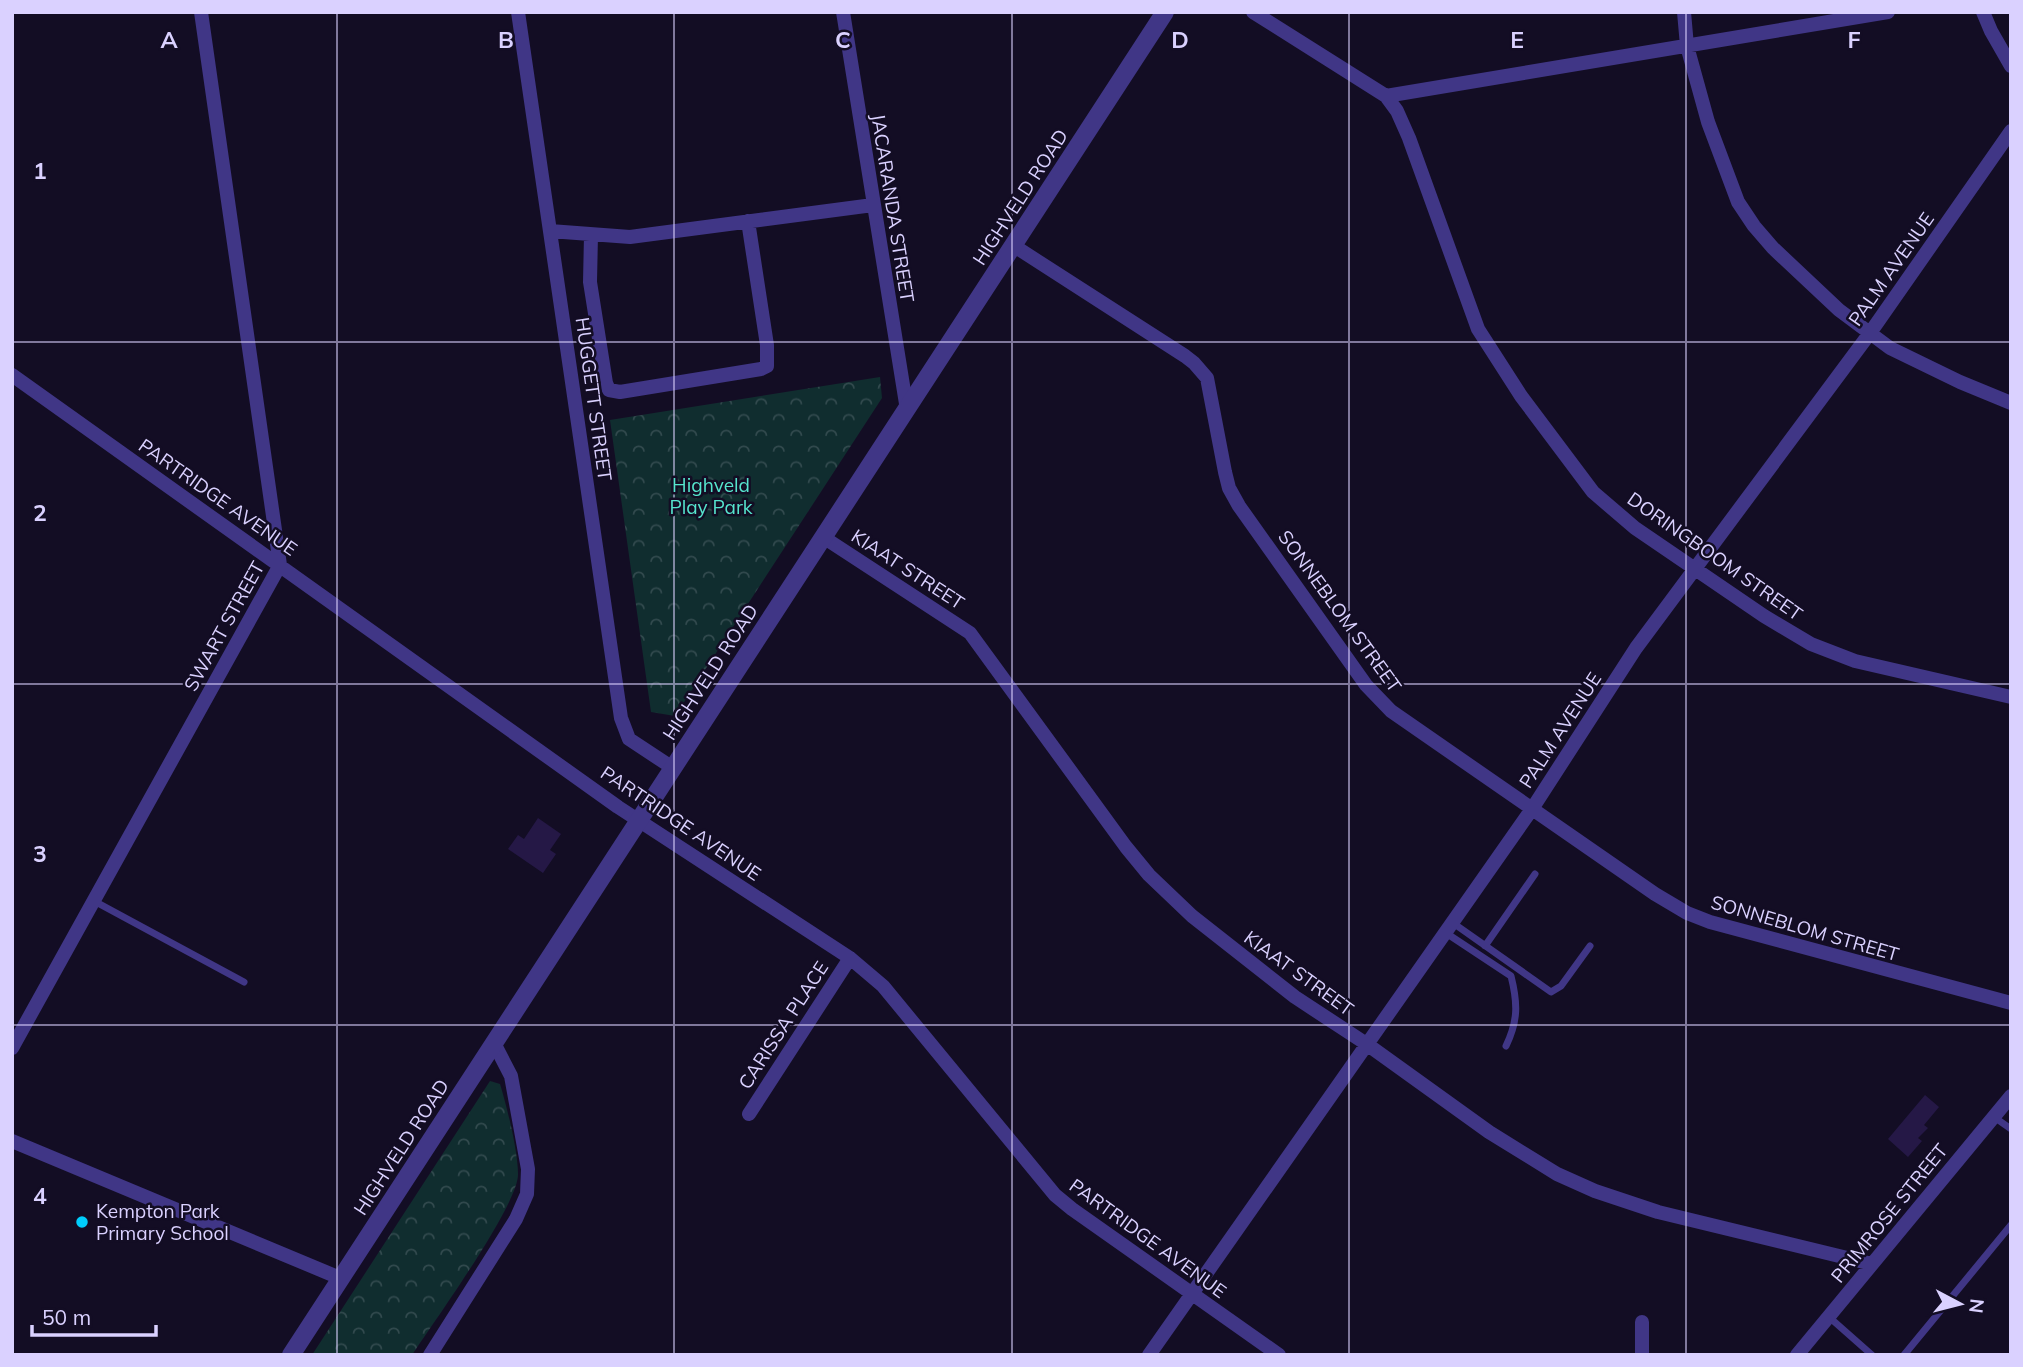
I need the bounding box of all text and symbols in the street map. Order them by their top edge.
text: A [160,25,178,54]
text: B [498,25,514,54]
text: C [835,25,851,54]
text: D [1171,25,1189,54]
text: E [1510,25,1524,54]
text: F [1847,25,1861,54]
street label: JACARANDA STREET [866,112,920,304]
street label: HIGHVELD ROAD [967,124,1073,270]
text: 1 [33,156,47,185]
street label: PALM AVENUE [1843,208,1939,330]
street label: HUGGETT STREET [571,316,617,483]
street label: PARTRIDGE AVENUE [134,433,302,561]
park label: Highveld Play Park [669,473,753,519]
street label: DORINGBOOM STREET [1623,486,1808,626]
text: 2 [33,498,47,527]
street label: KIAAT STREET [847,524,969,615]
street label: SONNEBLOM STREET [1273,525,1407,697]
street label: SWART STREET [178,556,270,695]
street label: HIGHVELD ROAD [657,599,763,745]
street label: PALM AVENUE [1514,668,1606,792]
street label: PARTRIDGE AVENUE [596,760,766,886]
text: 3 [33,839,47,868]
street label: SONNEBLOM STREET [1708,890,1902,966]
street label: KIAAT STREET [1240,925,1359,1021]
street label: CARISSA PLACE [733,957,833,1093]
street label: HIGHVELD ROAD [348,1074,454,1220]
street label: PRIMROSE STREET [1825,1138,1953,1287]
street label: PARTRIDGE AVENUE [1065,1173,1231,1303]
text: 4 [33,1181,47,1210]
place label: Kempton Park Primary School [96,1199,229,1245]
marker: Kempton Park Primary School [74,1214,90,1230]
north arrow [1925,1269,1995,1339]
scale bar [32,1294,156,1338]
text: N [1964,1297,1990,1315]
text: 50 m [42,1304,91,1330]

